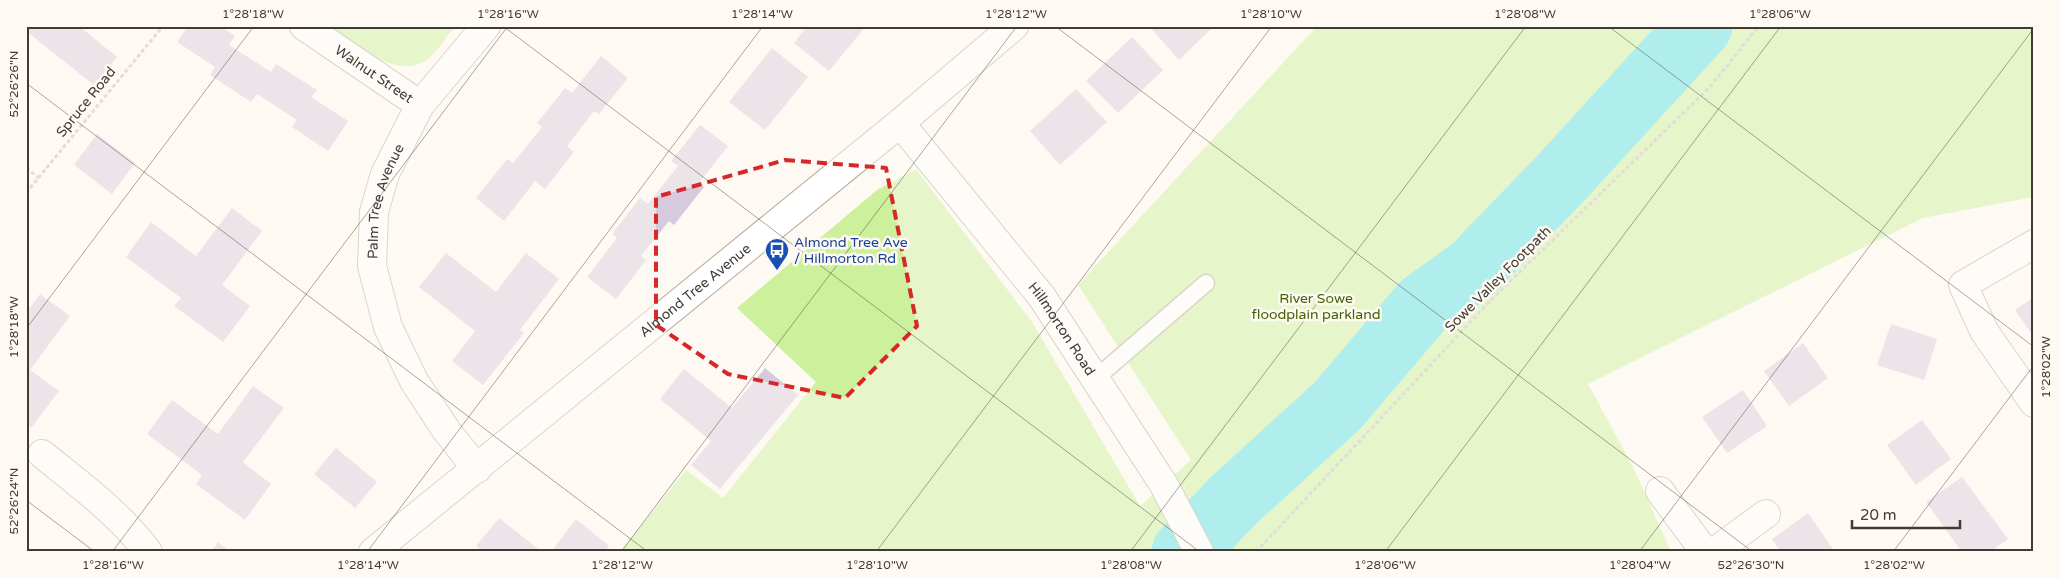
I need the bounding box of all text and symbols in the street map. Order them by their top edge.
text: 1°28'18"W [222,7,284,21]
text: 1°28'16"W [477,7,539,21]
text: 1°28'14"W [731,7,793,21]
text: 1°28'12"W [985,7,1047,21]
text: 1°28'10"W [1240,7,1302,21]
text: 1°28'08"W [1494,7,1556,21]
text: 1°28'06"W [1749,7,1811,21]
street label: Walnut Street [332,41,417,107]
text: 52°26'26"N [7,51,21,118]
street label: Spruce Road [53,63,119,141]
street label: Palm Tree Avenue [364,141,407,259]
street label: Sowe Valley Footpath [1441,222,1555,336]
place label: Almond Tree Ave / Hillmorton Rd [794,234,908,267]
bus stop icon: Almond Tree Ave / Hillmorton Rd [764,237,790,271]
street label: Almond Tree Avenue [636,240,754,340]
street label: Hillmorton Road [1025,278,1099,379]
park label: River Sowe floodplain parkland [1251,290,1381,323]
text: 1°28'18"W [7,296,21,358]
text: 1°28'02"W [2039,336,2053,398]
text: 52°26'24"N [7,468,21,535]
scale bar [1852,498,1960,530]
text: 20 m [1860,506,1897,524]
text: 1°28'16"W [82,558,144,572]
text: 1°28'14"W [337,558,399,572]
text: 1°28'12"W [591,558,653,572]
text: 1°28'10"W [846,558,908,572]
text: 1°28'08"W [1100,558,1162,572]
text: 1°28'06"W [1354,558,1416,572]
text: 1°28'04"W [1609,558,1671,572]
text: 52°26'30"N [1718,558,1785,572]
text: 1°28'02"W [1863,558,1925,572]

